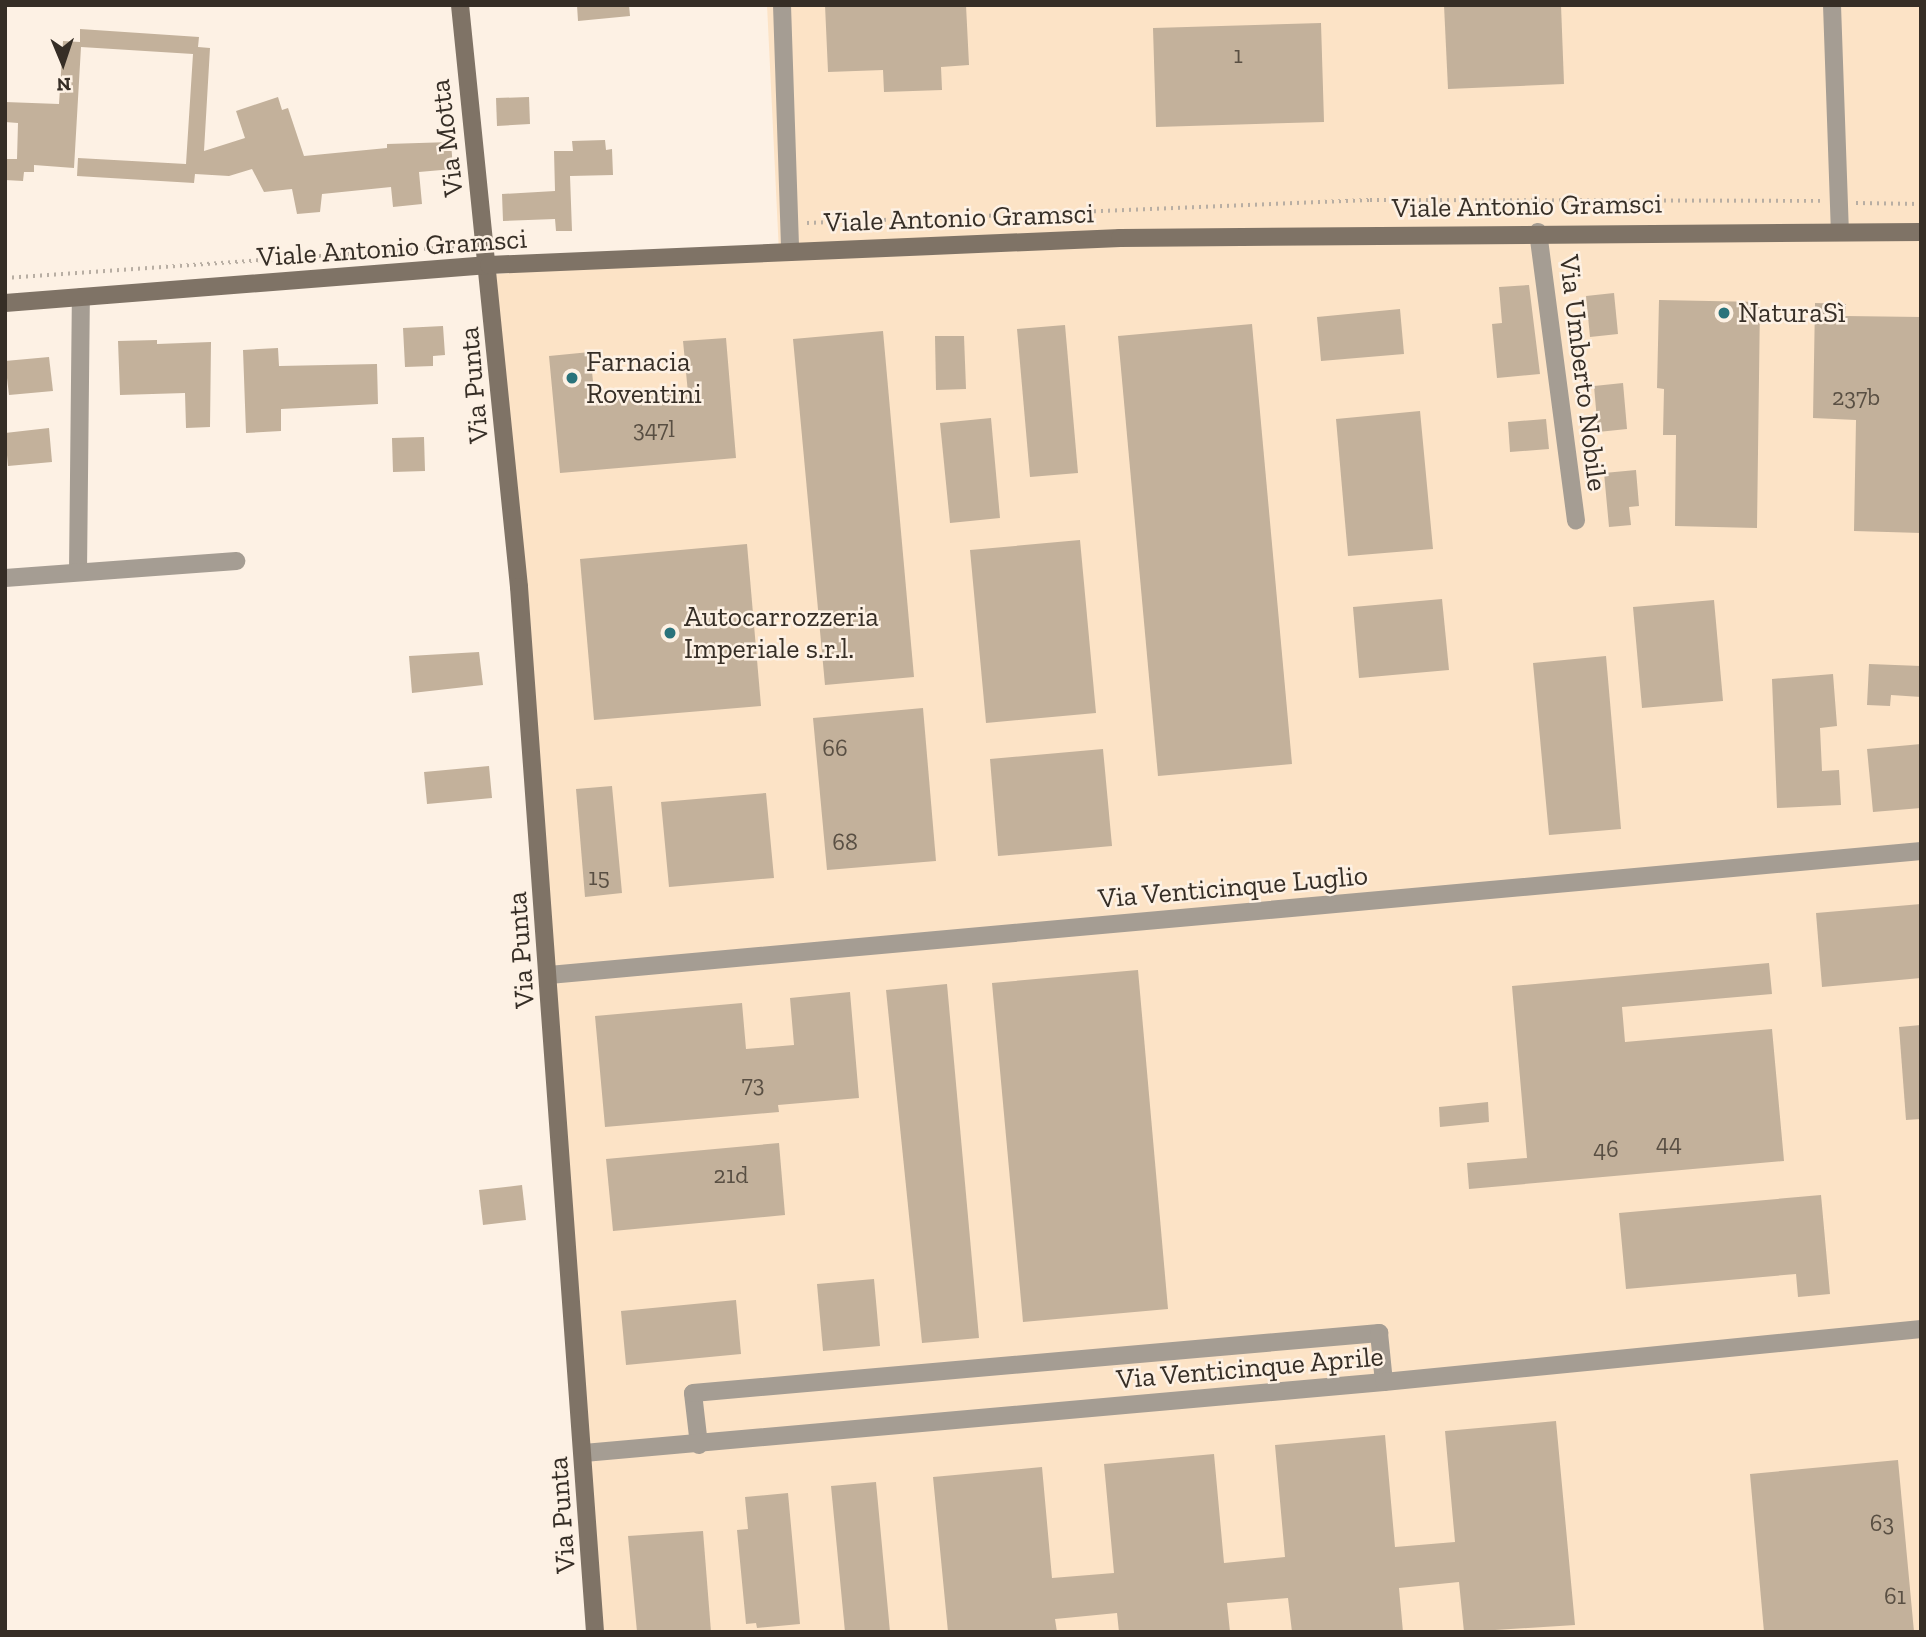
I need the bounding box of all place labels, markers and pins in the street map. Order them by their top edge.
place label: NaturaSì [1738,296,1846,330]
marker: NaturaSì [1716,305,1732,321]
place label: Farnacia Roventini [586,345,702,411]
marker: Farnacia Roventini [564,370,580,386]
place label: Autocarrozzeria Imperiale s.r.l. [684,600,879,666]
marker: Autocarrozzeria Imperiale s.r.l. [662,625,678,641]

